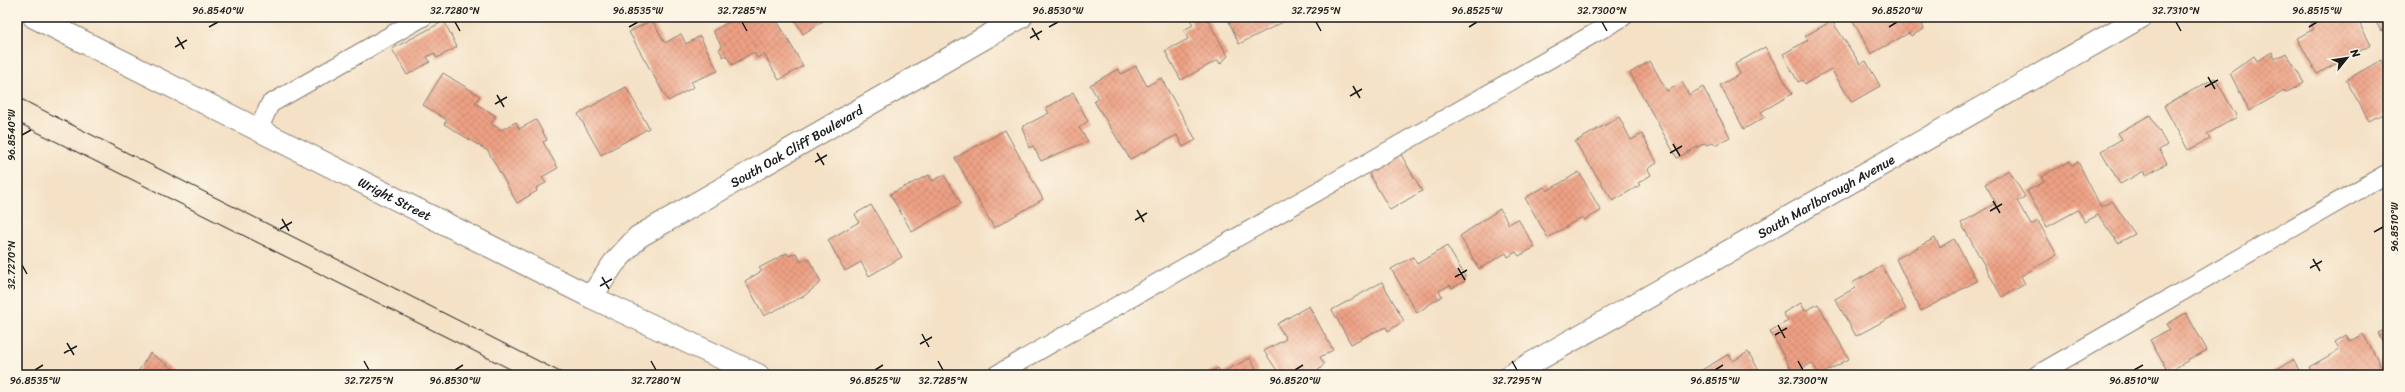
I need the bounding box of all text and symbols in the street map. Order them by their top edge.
text: 96.8540°W [192,2,244,20]
text: 32.7280°N [430,2,480,20]
text: 96.8535°W [613,2,664,20]
text: 32.7285°N [717,2,767,20]
text: 96.8530°W [1033,2,1084,20]
text: 32.7295°N [1291,2,1341,20]
text: 96.8525°W [1452,2,1503,20]
text: 32.7300°N [1577,2,1627,20]
text: 96.8520°W [1871,2,1923,20]
text: 32.7310°N [2152,2,2200,20]
text: 96.8515°W [2292,2,2342,20]
north arrow [2327,38,2367,78]
text: N [2345,44,2366,62]
street label: South Oak Cliff Boulevard [725,98,868,193]
text: 96.8540°W [3,109,21,161]
street label: South Marlborough Avenue [1753,148,1899,244]
street label: Wright Street [354,170,436,227]
text: 96.8510°W [2386,202,2404,252]
text: 32.7270°N [3,240,21,290]
text: 96.8535°W [10,372,61,390]
text: 32.7275°N [345,372,393,390]
text: 96.8530°W [430,372,481,390]
text: 32.7280°N [631,372,681,390]
text: 96.8525°W [850,372,901,390]
text: 32.7285°N [918,372,968,390]
text: 96.8520°W [1269,372,1321,390]
text: 32.7295°N [1492,372,1542,390]
text: 96.8515°W [1690,372,1740,390]
text: 32.7300°N [1778,372,1828,390]
text: 96.8510°W [2109,372,2159,390]

